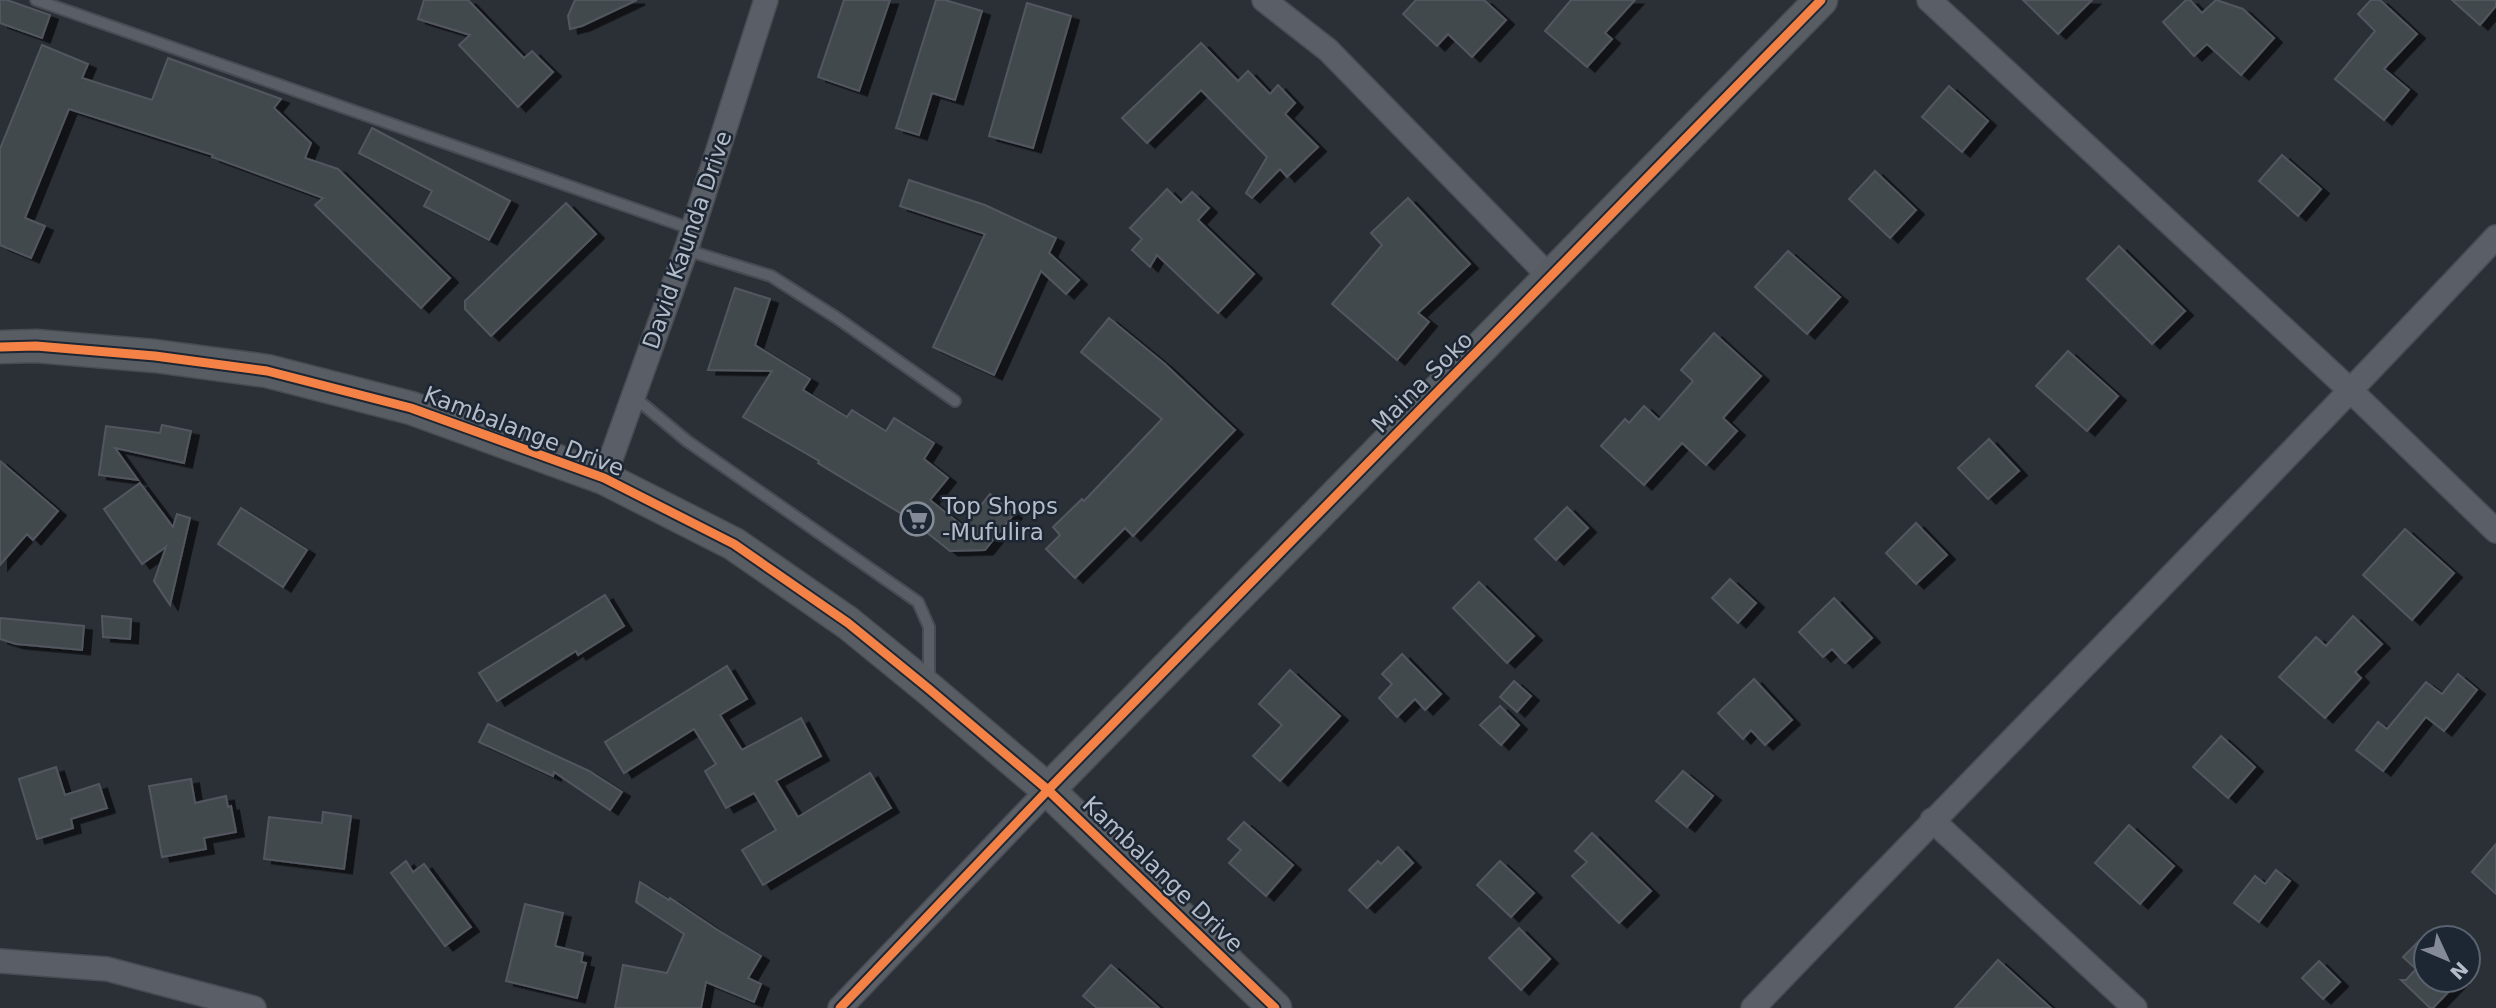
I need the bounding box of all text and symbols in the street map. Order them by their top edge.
street label: David Kaunda Drive [637,128,737,352]
street label: Maina Soko [1366,326,1478,438]
street label: Kambalange Drive [420,381,628,481]
place label: Top Shops -Mufulira [941,493,1058,545]
supermarket icon: Top Shops -Mufulira [898,500,936,538]
street label: Kambalange Drive [1078,791,1248,957]
north arrow [2412,924,2482,994]
text: N [2446,957,2473,984]

